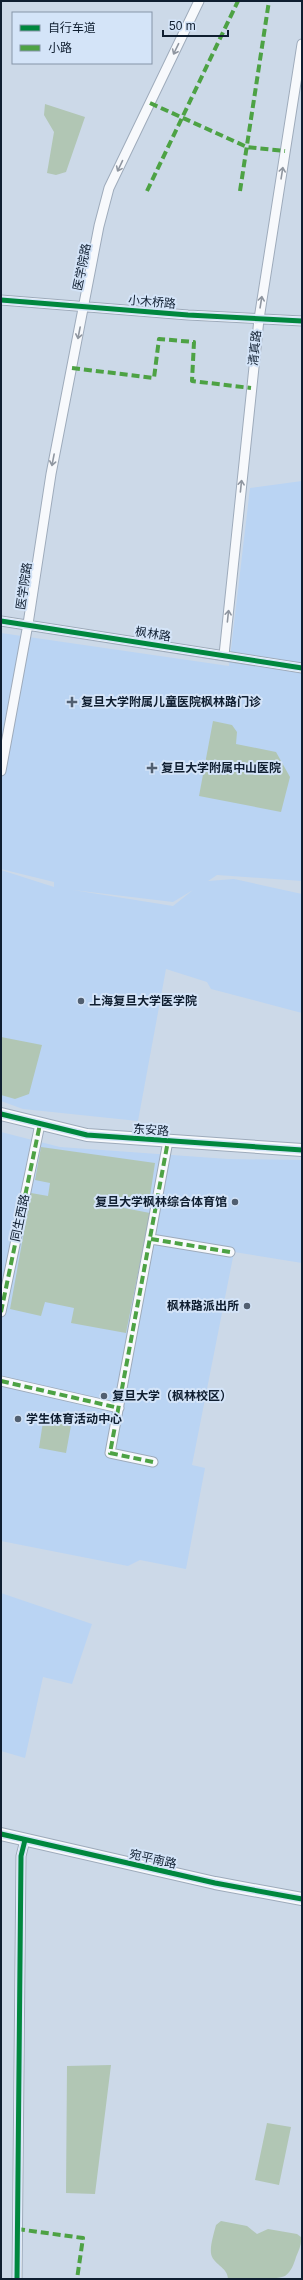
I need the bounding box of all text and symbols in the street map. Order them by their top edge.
legend [12,12,152,64]
scale bar [163,12,228,38]
text: 50 m [169,19,196,33]
text: 自行车道 [48,21,96,35]
text: 小路 [48,41,72,55]
one-way arrow [172,42,179,54]
one-way arrow [116,160,123,172]
one-way arrow [278,167,286,180]
street label: 医学院路 [71,242,93,292]
street label: 小木桥路 [127,293,177,311]
one-way arrow [257,295,265,308]
one-way arrow [75,326,83,339]
street label: 清真路 [246,329,264,367]
one-way arrow [49,453,57,466]
one-way arrow [237,480,245,493]
street label: 医学院路 [14,561,34,611]
one-way arrow [224,610,232,623]
street label: 枫林路 [134,624,172,644]
place label: 复旦大学附属儿童医院枫林路门诊 [81,695,262,709]
marker: 复旦大学附属儿童医院枫林路门诊 [66,696,78,708]
place label: 复旦大学附属中山医院 [161,761,281,775]
marker: 复旦大学附属中山医院 [146,762,158,774]
place label: 上海复旦大学医学院 [89,994,197,1008]
marker: 上海复旦大学医学院 [76,996,86,1006]
street label: 东安路 [133,1122,169,1138]
street label: 同生西路 [8,1193,32,1243]
place label: 复旦大学枫林综合体育馆 [95,1195,227,1209]
marker: 复旦大学枫林综合体育馆 [230,1197,240,1207]
place label: 枫林路派出所 [167,1299,239,1313]
marker: 枫林路派出所 [242,1301,252,1311]
place label: 复旦大学（枫林校区） [112,1389,232,1403]
marker: 复旦大学（枫林校区） [99,1391,109,1401]
place label: 学生体育活动中心 [26,1412,122,1426]
marker: 学生体育活动中心 [13,1414,23,1424]
street label: 宛平南路 [128,1847,178,1871]

